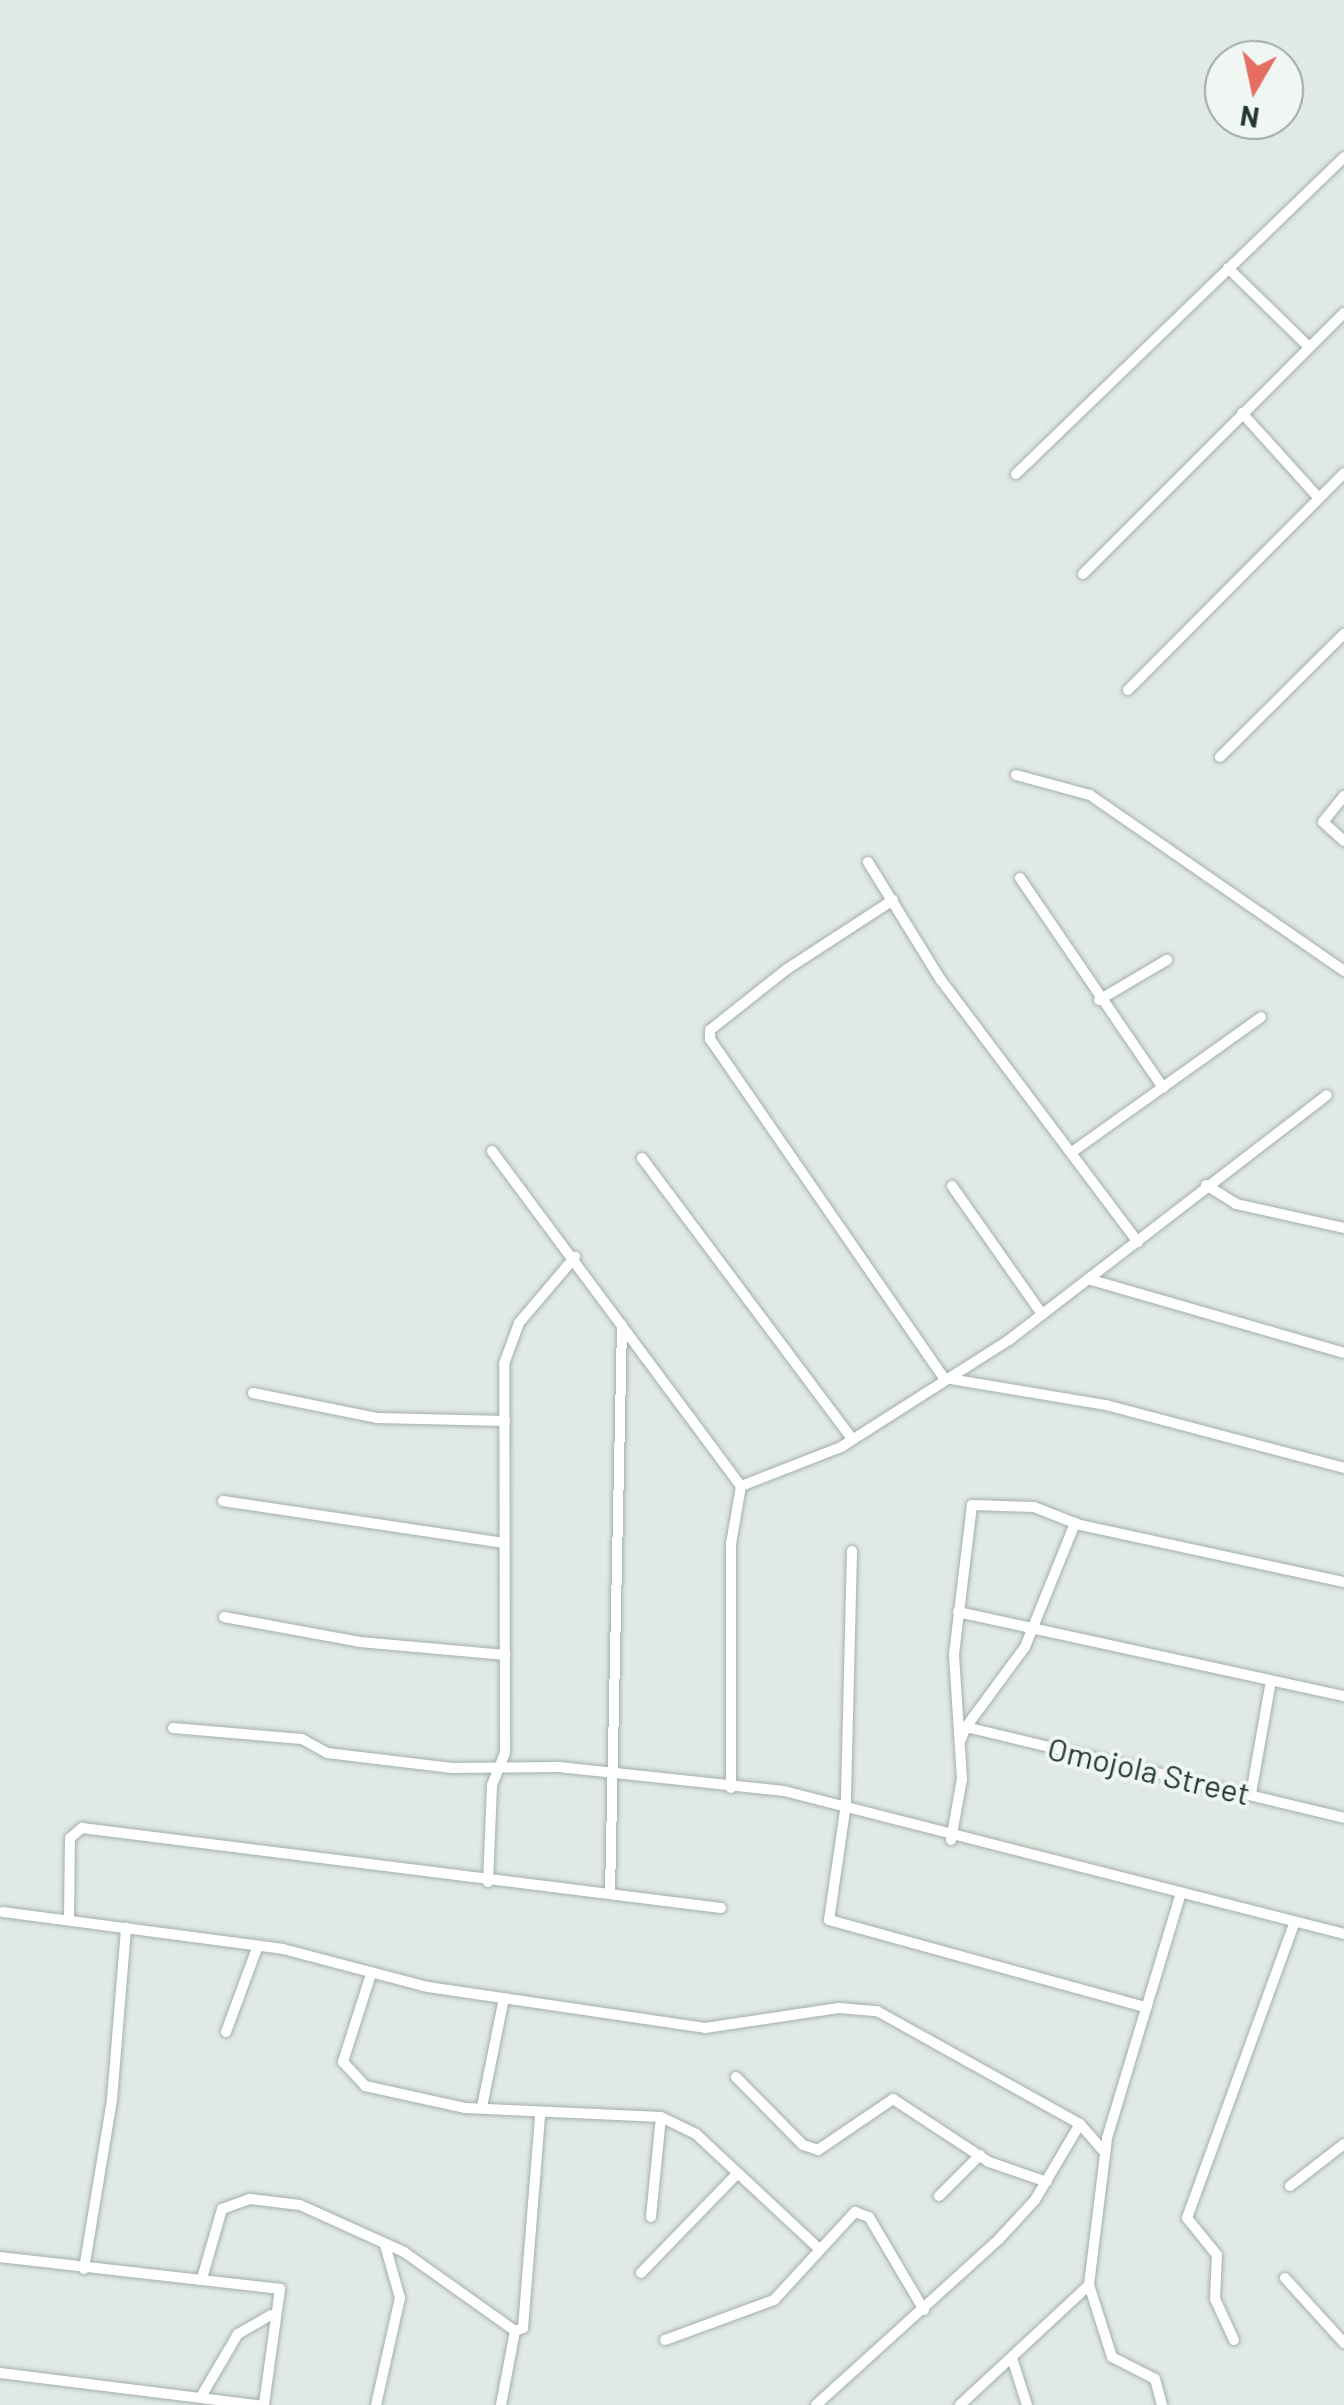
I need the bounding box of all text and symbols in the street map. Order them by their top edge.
north arrow [1204,40,1304,140]
text: N [1238,99,1261,136]
street label: Omojola Street [1044,1728,1254,1812]

